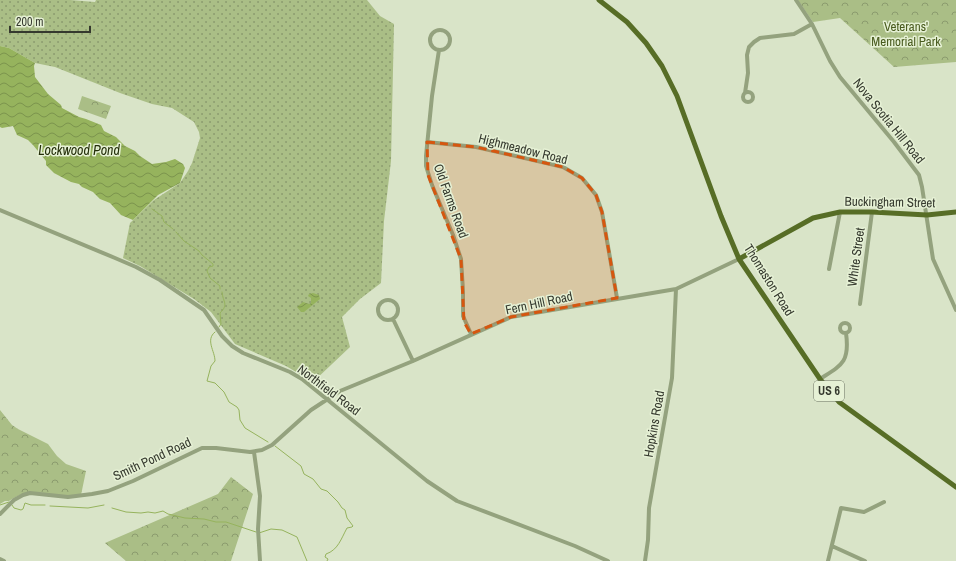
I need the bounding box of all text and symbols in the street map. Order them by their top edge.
scale bar [10,8,90,34]
text: 200 m [16,14,43,30]
park label: Veterans' Memorial Park [871,18,941,50]
street label: Nova Scotia Hill Road [849,75,929,167]
street label: Highmeadow Road [477,130,569,168]
water label: Lockwood Pond [38,141,120,159]
street label: Old Farms Road [430,162,472,240]
street label: Buckingham Street [845,193,936,211]
street label: White Street [843,226,869,288]
street label: Thomaston Road [740,241,798,319]
street label: Fern Hill Road [504,288,574,318]
street label: Northfield Road [294,361,364,419]
road number: US 6 [814,381,844,401]
street label: Hopkins Road [640,389,668,459]
street label: Smith Pond Road [110,433,194,484]

